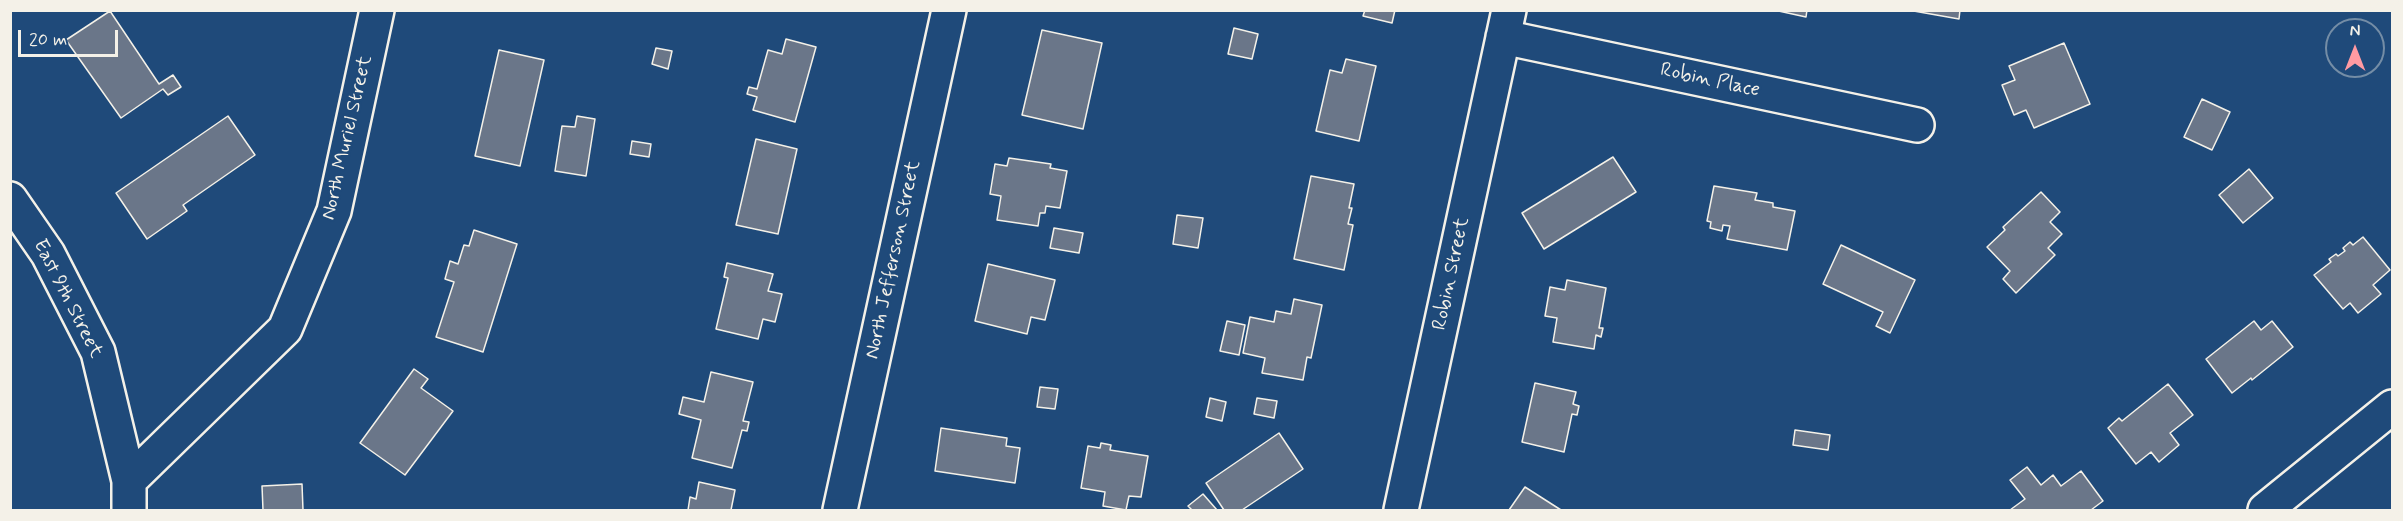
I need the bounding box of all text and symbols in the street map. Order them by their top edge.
scale bar [21,18,122,56]
north arrow [2325,18,2385,78]
text: N [2350,21,2360,42]
text: 20 m [29,28,67,52]
street label: North Muriel Street [317,53,379,223]
street label: Robin Place [1658,59,1762,103]
street label: North Jefferson Street [861,159,927,361]
street label: Robin Street [1428,215,1476,333]
street label: East 9th Street [27,236,107,362]

